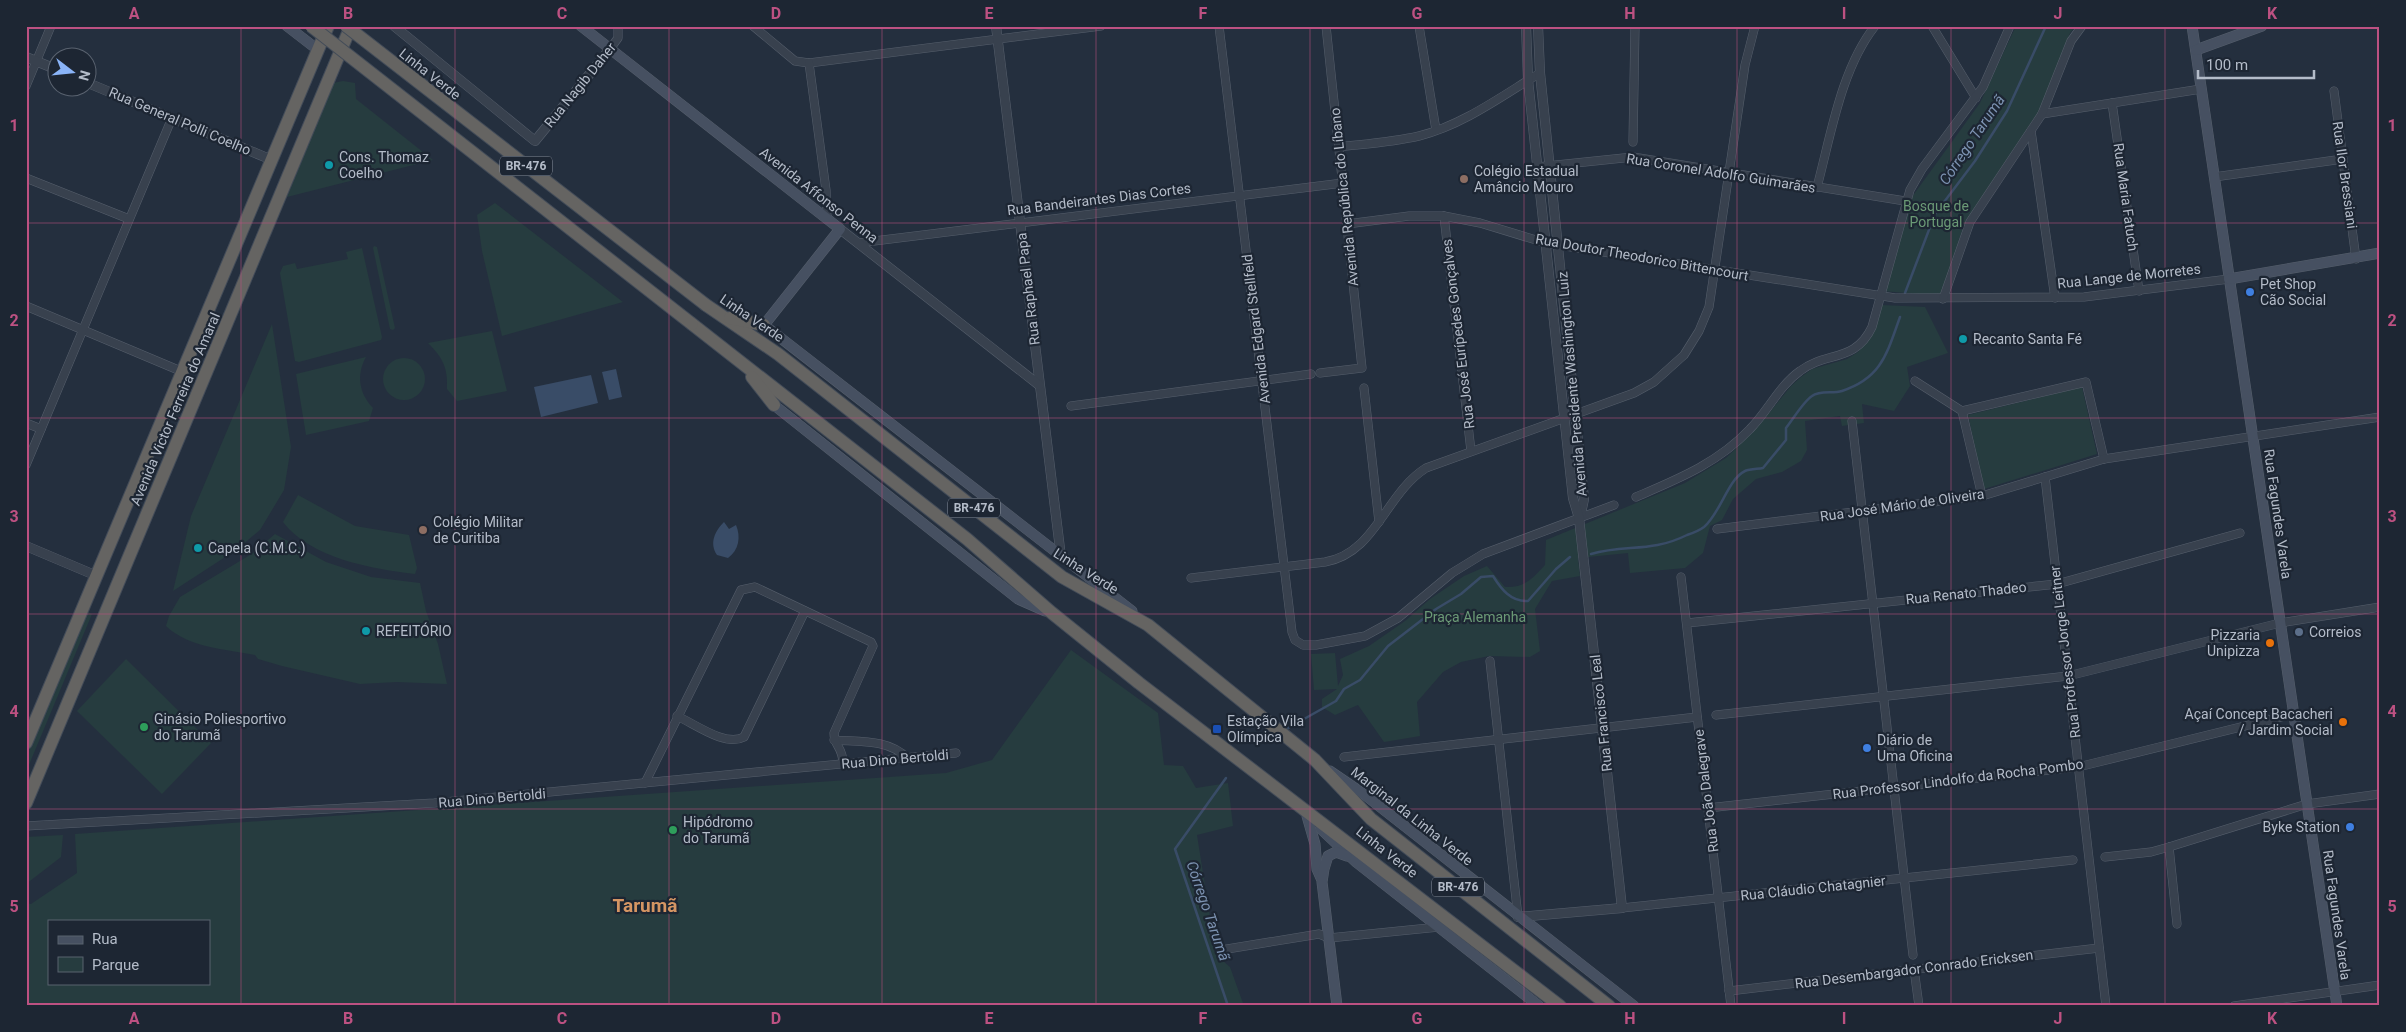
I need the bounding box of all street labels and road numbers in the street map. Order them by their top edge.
street label: Rua Nagib Daher [541,39,619,131]
street label: Linha Verde [396,45,464,103]
street label: Rua General Polli Coelho [107,84,253,158]
street label: Avenida República do Líbano [1327,107,1361,287]
street label: Rua Ilor Bressiani [2330,120,2360,230]
street label: Rua Maria Fatuch [2110,142,2142,252]
street label: Avenida Affonso Penna [757,144,881,246]
street label: Rua Coronel Adolfo Guimarães [1625,150,1817,196]
road number: BR-476 [500,157,552,176]
street label: Rua Bandeirantes Dias Cortes [1006,180,1192,218]
street label: Rua Doutor Theodorico Bittencourt [1534,230,1750,284]
street label: Rua Raphael Papa [1013,232,1043,346]
street label: Rua José Eurípedes Gonçalves [1438,238,1478,430]
street label: Avenida Edgard Stellfeld [1239,253,1273,405]
street label: Rua Lange de Morretes [2057,261,2201,291]
street label: Avenida Presidente Washington Luiz [1554,271,1590,497]
street label: Linha Verde [717,291,787,345]
street label: Avenida Victor Ferreira do Amaral [127,310,223,508]
street label: Rua Fagundes Varela [2261,448,2295,580]
street label: Rua José Mário de Oliveira [1819,486,1985,524]
road number: BR-476 [948,498,1000,518]
street label: Linha Verde [1051,545,1121,597]
street label: Rua Professor Jorge Leitner [2046,565,2084,739]
street label: Rua Renato Thadeo [1905,579,2027,607]
street label: Rua Francisco Leal [1587,654,1615,772]
street label: Rua João Dalegrave [1691,729,1721,853]
street label: Rua Dino Bertoldi [841,746,949,772]
street label: Rua Professor Lindolfo da Rocha Pombo [1832,756,2084,802]
street label: Marginal da Linha Verde [1348,763,1476,869]
street label: Rua Dino Bertoldi [438,785,546,811]
street label: Linha Verde [1353,823,1421,881]
street label: Rua Fagundes Varela [2320,849,2354,981]
street label: Rua Cláudio Chatagnier [1740,872,1887,904]
road number: BR-476 [1432,878,1484,896]
street label: Rua Desembargador Conrado Ericksen [1794,946,2034,992]

